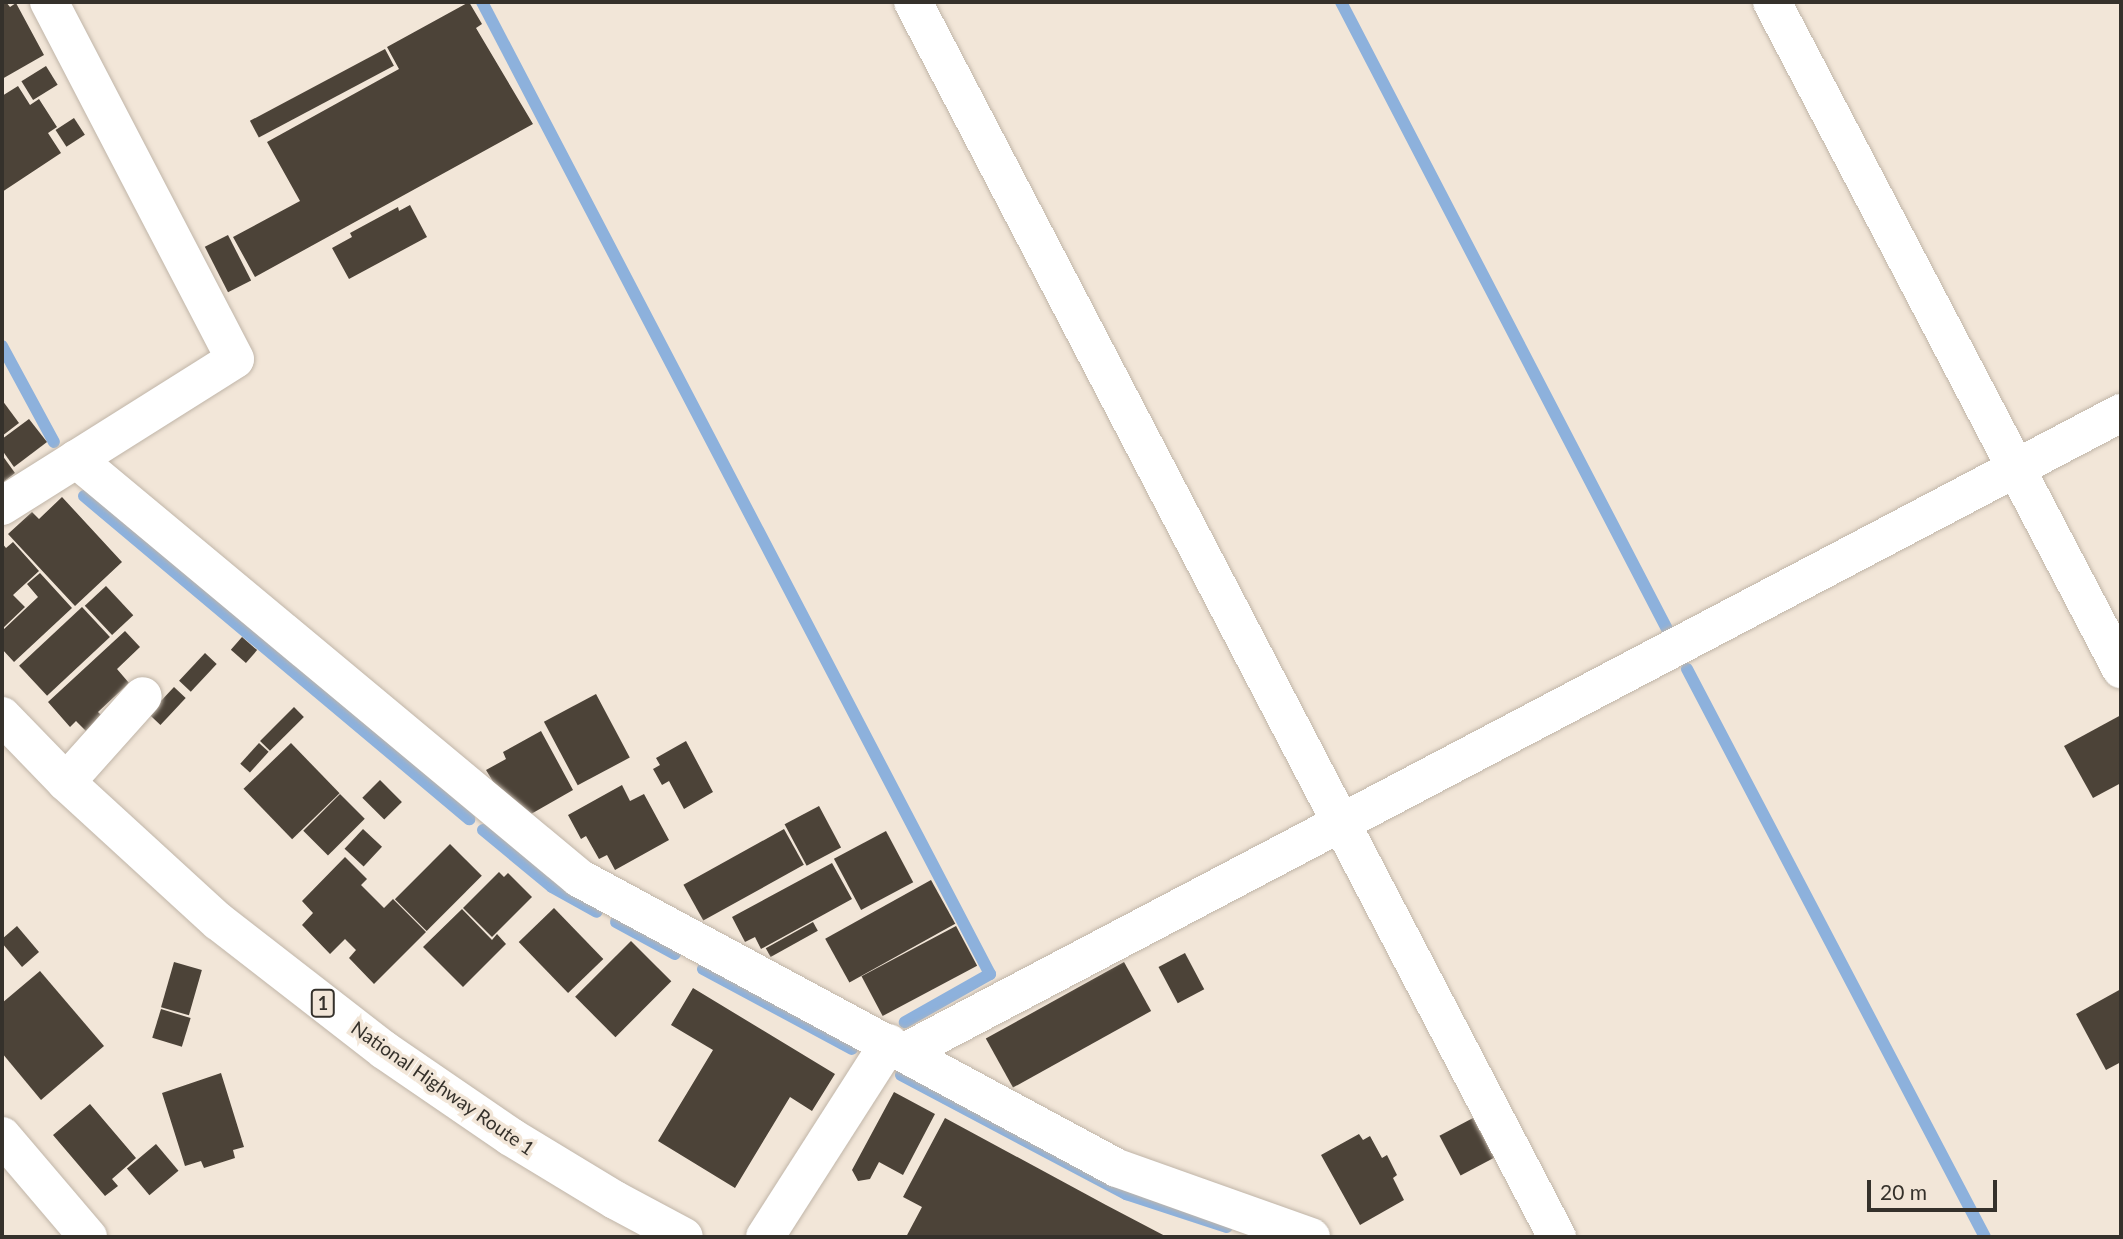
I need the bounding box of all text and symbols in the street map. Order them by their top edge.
road number: 1 [311,988,335,1018]
street label: National Highway Route 1 [347,1016,539,1160]
scale bar [1871,1166,2000,1210]
text: 20 m [1880,1179,1927,1204]

